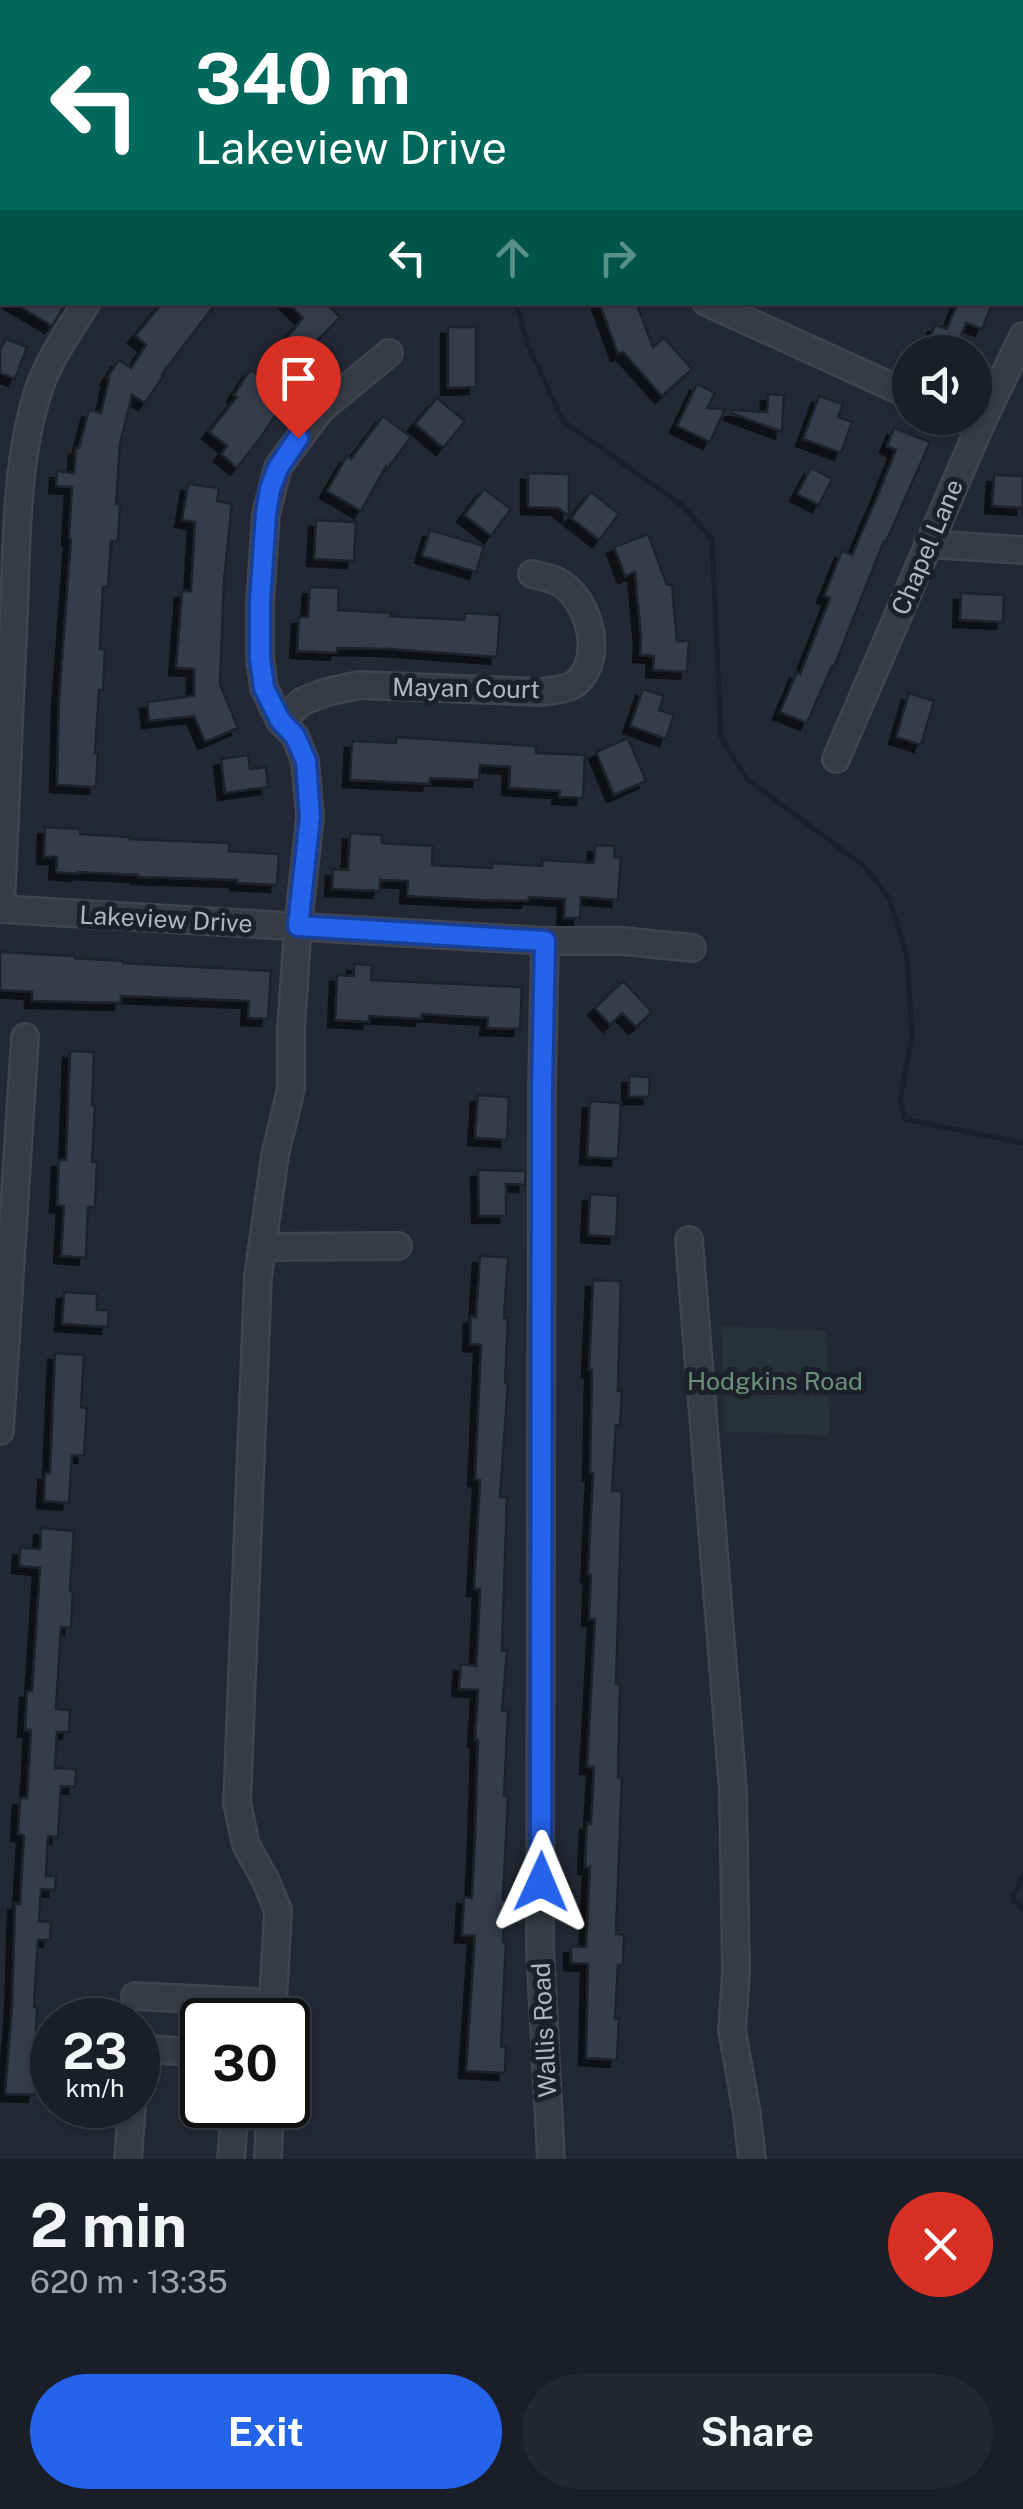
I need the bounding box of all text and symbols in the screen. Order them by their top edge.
text: 340 m [195,37,411,120]
icon: left [30,40,160,170]
text: Lakeview Drive [195,121,507,174]
icon: left [380,230,435,285]
icon: ahead [485,230,540,285]
icon: right [590,230,645,285]
map controls [892,335,992,435]
button: sound [892,335,992,435]
pin [256,336,341,439]
icon: arrive [271,351,326,406]
street label: Chapel Lane [885,475,969,619]
street label: Mayan Court [392,672,540,704]
street label: Lakeview Drive [79,899,253,939]
park label: Hodgkins Road [687,1366,863,1396]
position arrow [489,1830,593,1934]
street label: Wallis Road [525,1962,563,2098]
speed limit sign: 30 [180,1998,310,2128]
text: 23 [62,2021,128,2080]
text: km/h [66,2073,124,2103]
text: 2 min [30,2190,187,2261]
button: close [888,2192,993,2297]
text: 620 m · 13:35 [30,2263,228,2300]
button: Exit [30,2374,502,2489]
button: Share [522,2374,993,2489]

